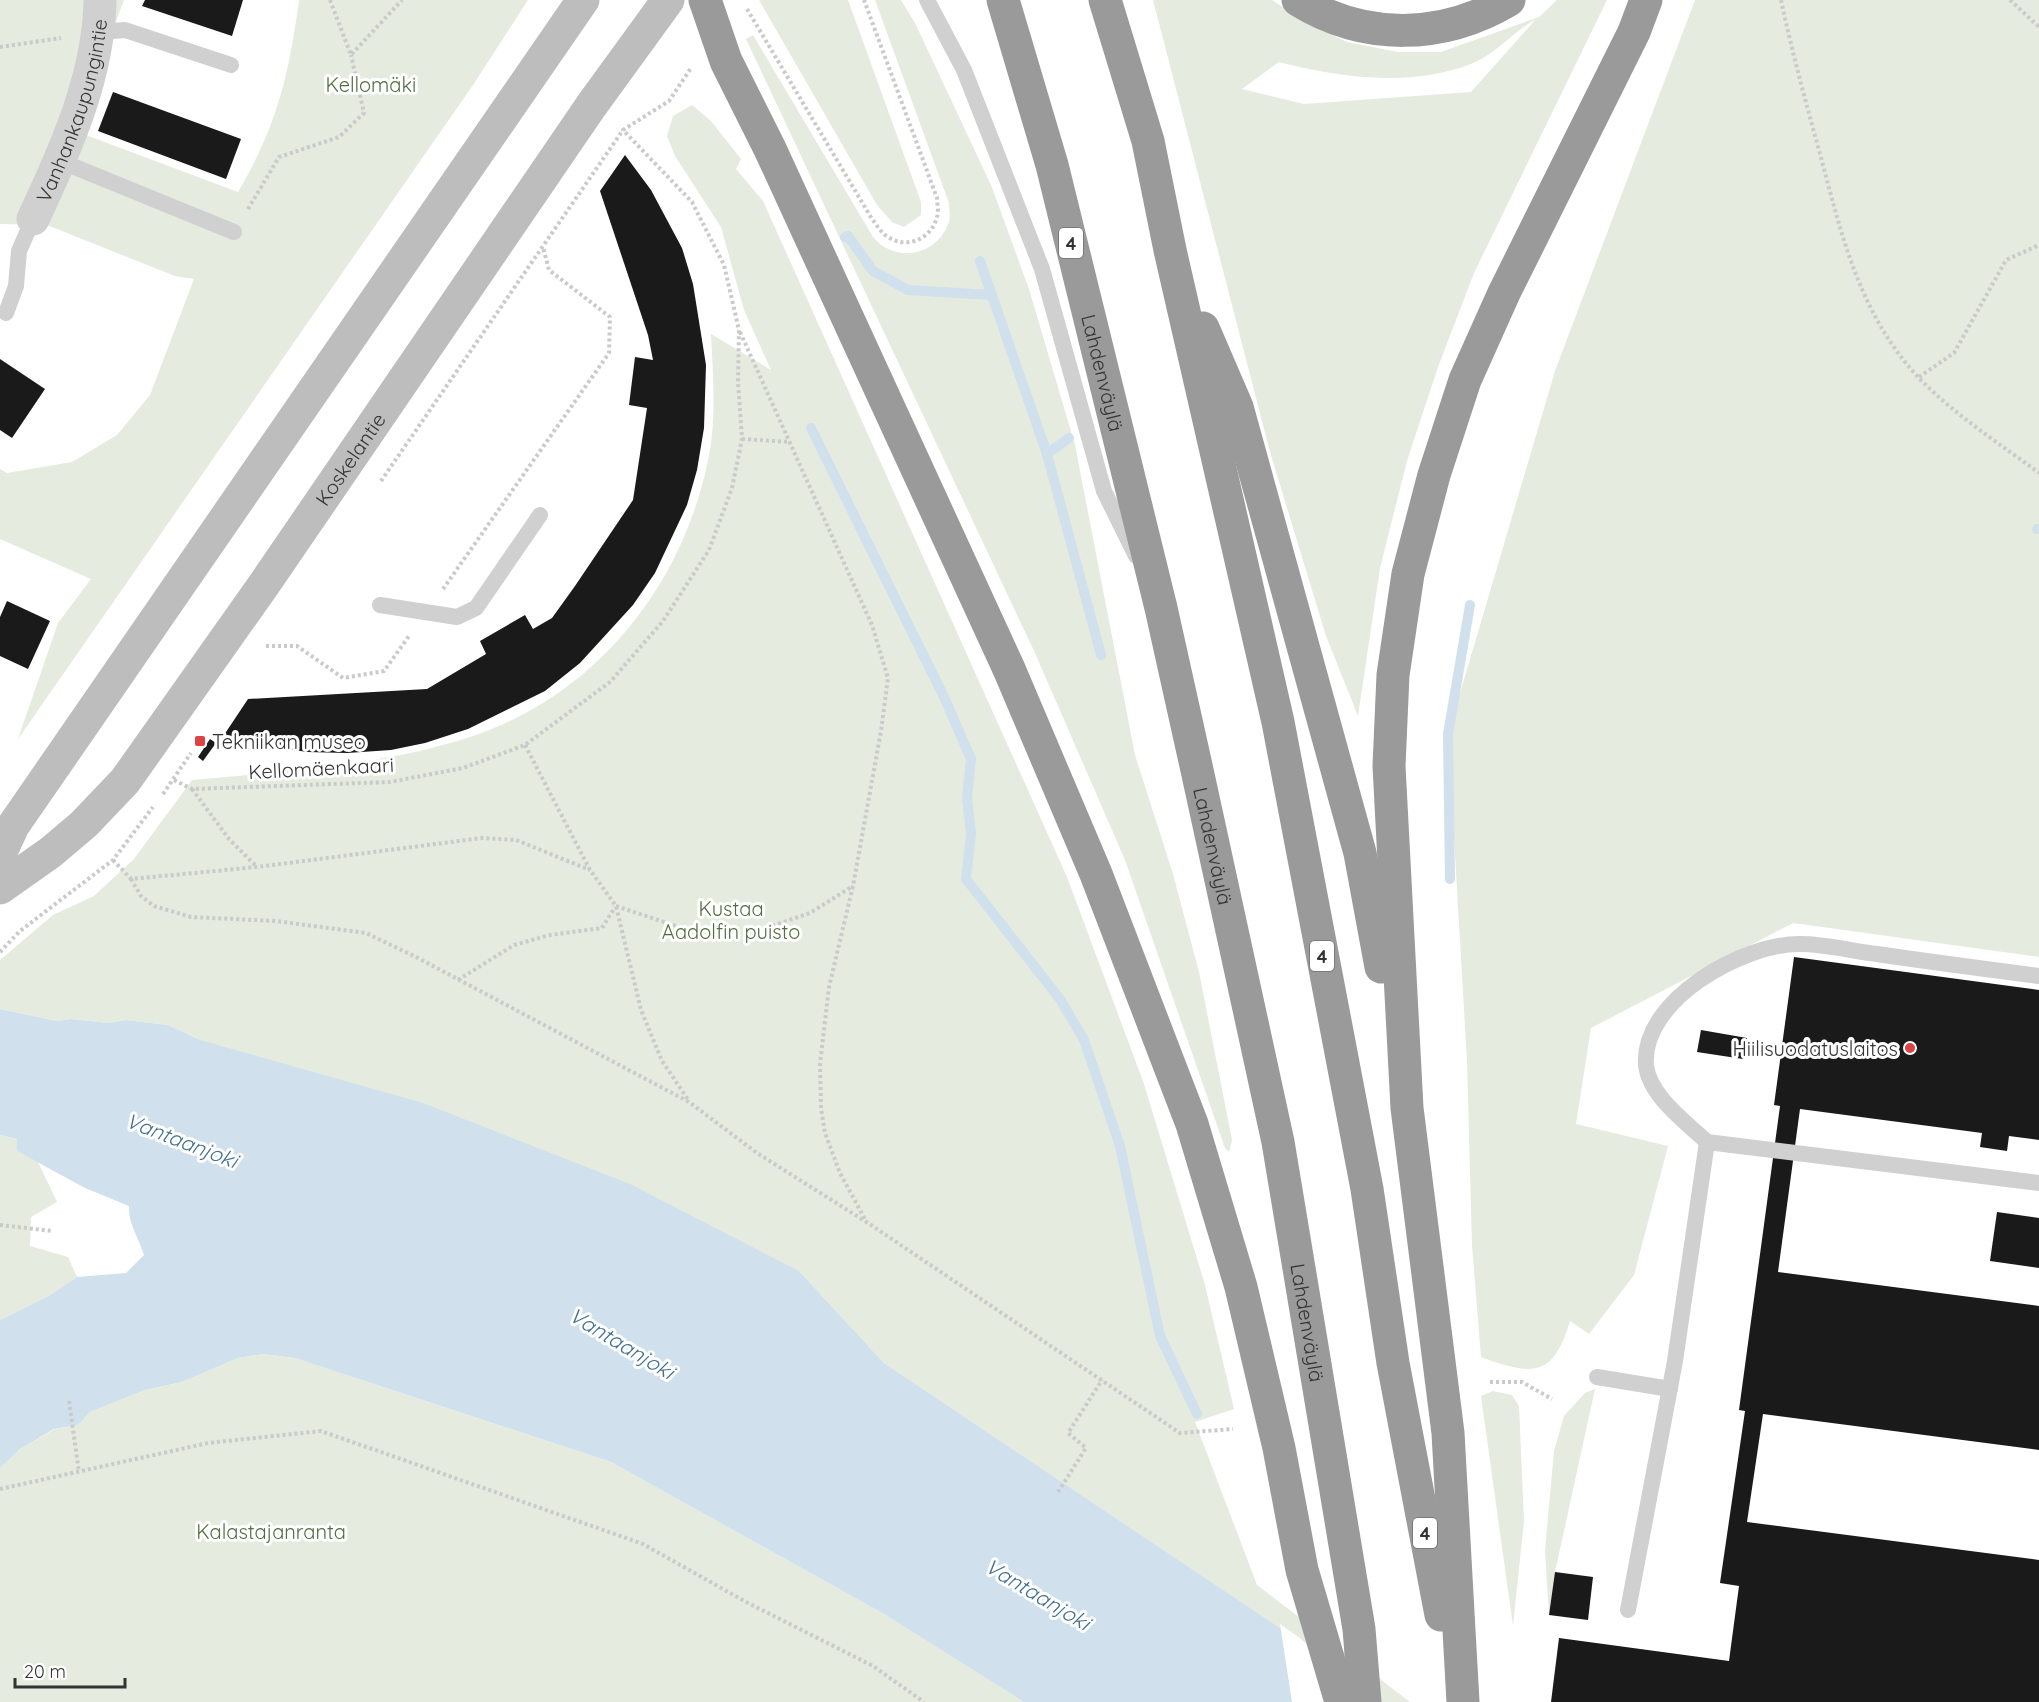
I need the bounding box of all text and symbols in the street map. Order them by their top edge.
street label: Vanhankaupungintie [30,18,112,206]
park label: Kellomäki [326,72,416,97]
road number: 4 [1059,228,1083,258]
street label: Lahdenväylä [1077,312,1130,434]
street label: Koskelantie [309,408,390,510]
place label: Tekniikan museo [212,729,366,754]
marker: Tekniikan museo [193,734,207,748]
street label: Kellomäenkaari [248,752,394,784]
street label: Lahdenväylä [1189,785,1238,907]
park label: Kustaa Aadolfin puisto [662,896,800,944]
road number: 4 [1310,941,1334,971]
place label: Hiilisuodatuslaitos [1732,1036,1898,1061]
marker: Hiilisuodatuslaitos [1903,1041,1917,1055]
water label: Vantaanjoki [122,1107,244,1174]
street label: Lahdenväylä [1286,1261,1330,1384]
water label: Vantaanjoki [565,1302,681,1386]
road number: 4 [1413,1518,1437,1548]
park label: Kalastajanranta [196,1519,346,1544]
water label: Vantaanjoki [981,1553,1097,1637]
scale bar [15,1651,124,1689]
text: 20 m [24,1660,66,1683]

